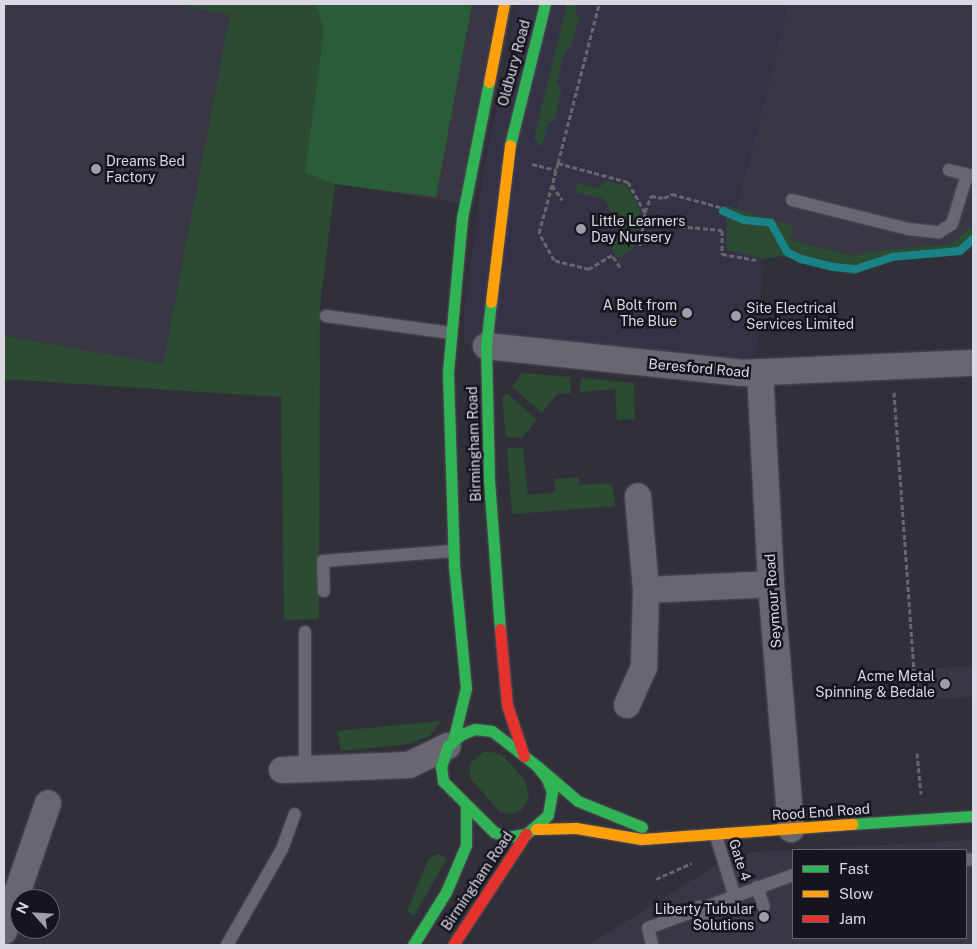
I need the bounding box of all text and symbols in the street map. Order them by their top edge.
street label: Oldbury Road [494,18,534,108]
place label: Dreams Bed Factory [106,153,185,186]
marker: Dreams Bed Factory [90,163,102,175]
place label: Little Learners Day Nursery [591,213,685,246]
marker: Little Learners Day Nursery [575,223,587,235]
place label: A Bolt from The Blue [603,297,677,330]
place label: Site Electrical Services Limited [746,300,854,332]
marker: A Bolt from The Blue [681,307,693,319]
marker: Site Electrical Services Limited [730,310,742,322]
street label: Beresford Road [648,355,750,381]
street label: Birmingham Road [464,386,484,502]
street label: Seymour Road [761,553,785,649]
place label: Acme Metal Spinning & Bedale [815,668,935,700]
marker: Acme Metal Spinning & Bedale [939,678,951,690]
street label: Rood End Road [771,800,871,824]
street label: Birmingham Road [438,828,516,934]
street label: Gate 4 [725,837,755,883]
legend [792,849,967,939]
text: Fast [839,860,869,877]
text: Slow [839,885,873,902]
north arrow [10,889,60,939]
text: N [13,899,32,916]
place label: Liberty Tubular Solutions [655,901,754,934]
text: Jam [839,910,866,927]
marker: Liberty Tubular Solutions [758,911,770,923]

